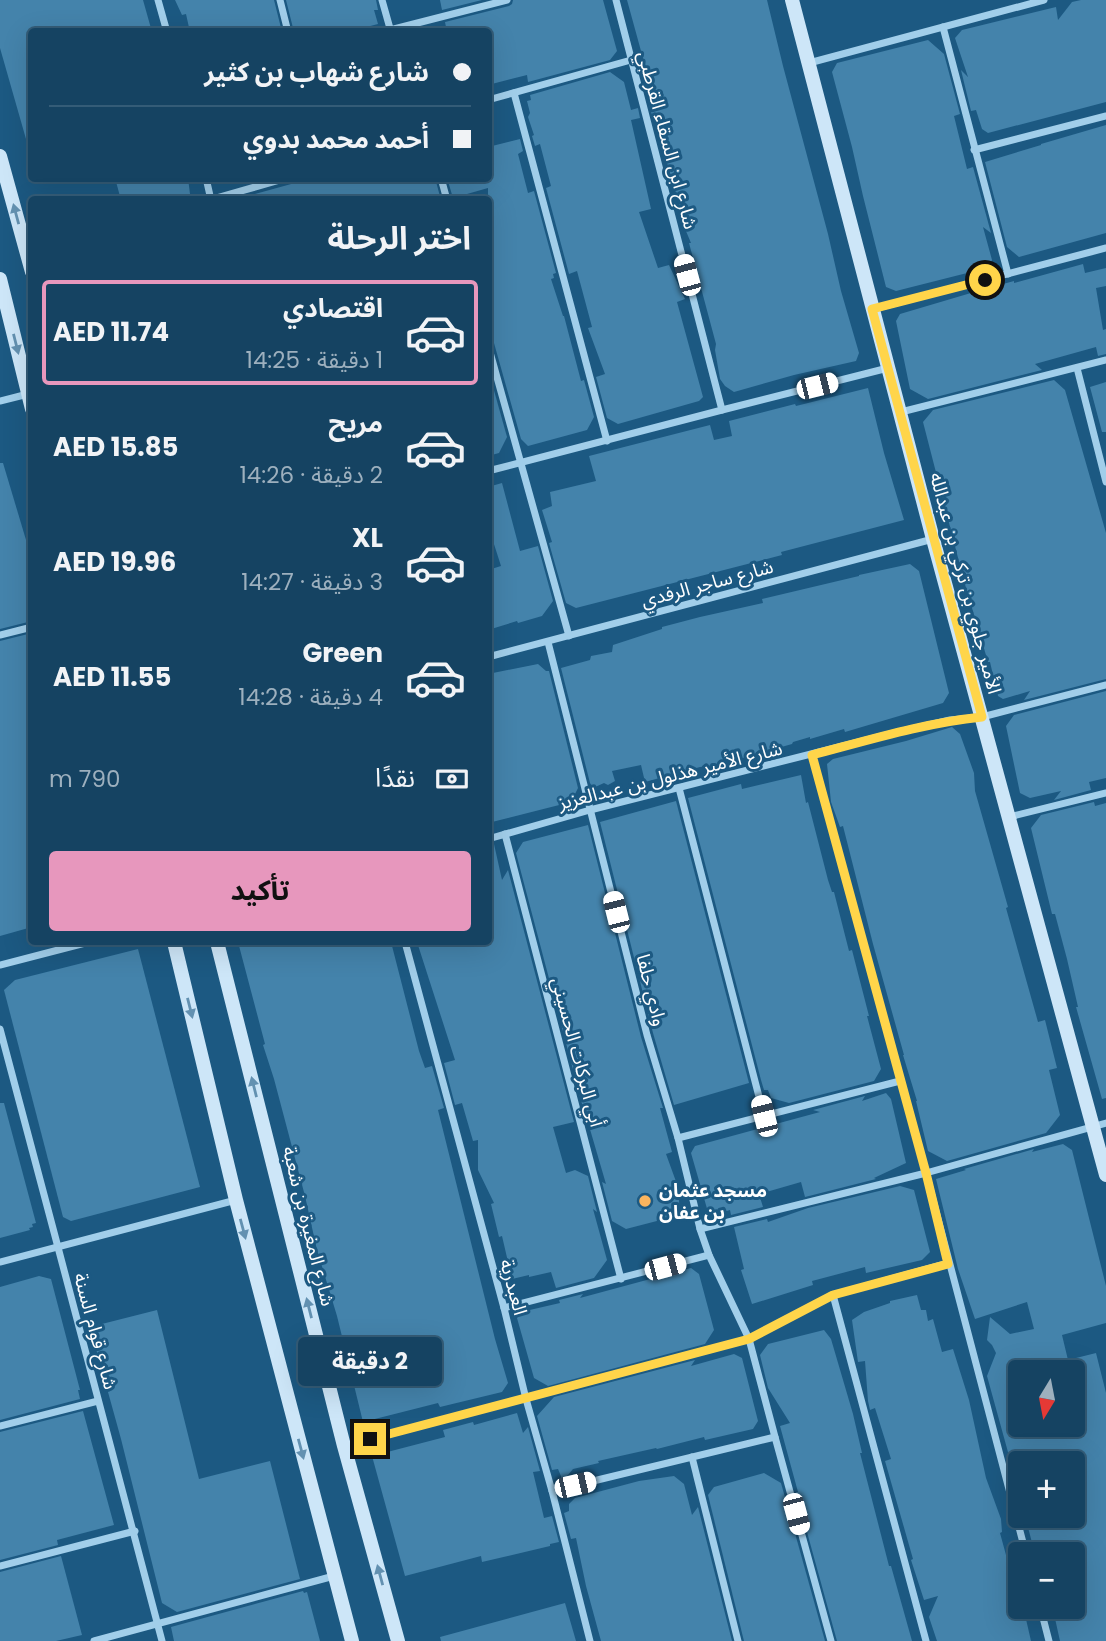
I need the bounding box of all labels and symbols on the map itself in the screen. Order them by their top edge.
street label: شارع ابن السقاء القرطبي [629,48,704,233]
one-way arrow [10,202,21,224]
car [672,252,703,298]
route start [969,264,1001,296]
one-way arrow [11,333,22,355]
car [795,371,840,401]
street label: الأمير جلوي بن تركي بن عبدالله [922,469,1008,697]
street label: شارع ساجر الرفدي [638,553,777,615]
street label: شارع الأمير هذلول بن عبدالعزيز [554,735,785,817]
car [601,889,632,935]
street label: وادي حلفا [628,951,673,1029]
street label: أبي البركات الحسيني [543,974,611,1131]
one-way arrow [184,997,195,1019]
one-way arrow [248,1076,259,1098]
car [749,1093,780,1139]
street label: شارع المغيرة بن شعبة [276,1143,341,1309]
place label: مسجد عثمان بن عفان [659,1177,767,1226]
marker: مسجد عثمان بن عفان [637,1193,653,1209]
one-way arrow [239,1219,249,1240]
car [642,1251,689,1283]
street label: العبدرية [493,1256,534,1318]
street label: شارع قوام السنة [66,1270,124,1393]
one-way arrow [303,1297,314,1319]
callout: 2 دقيقة [298,1338,442,1386]
north arrow [1008,1360,1085,1437]
route end [354,1423,386,1455]
one-way arrow [296,1438,307,1460]
car [553,1470,598,1500]
car [781,1491,812,1537]
one-way arrow [374,1564,384,1585]

